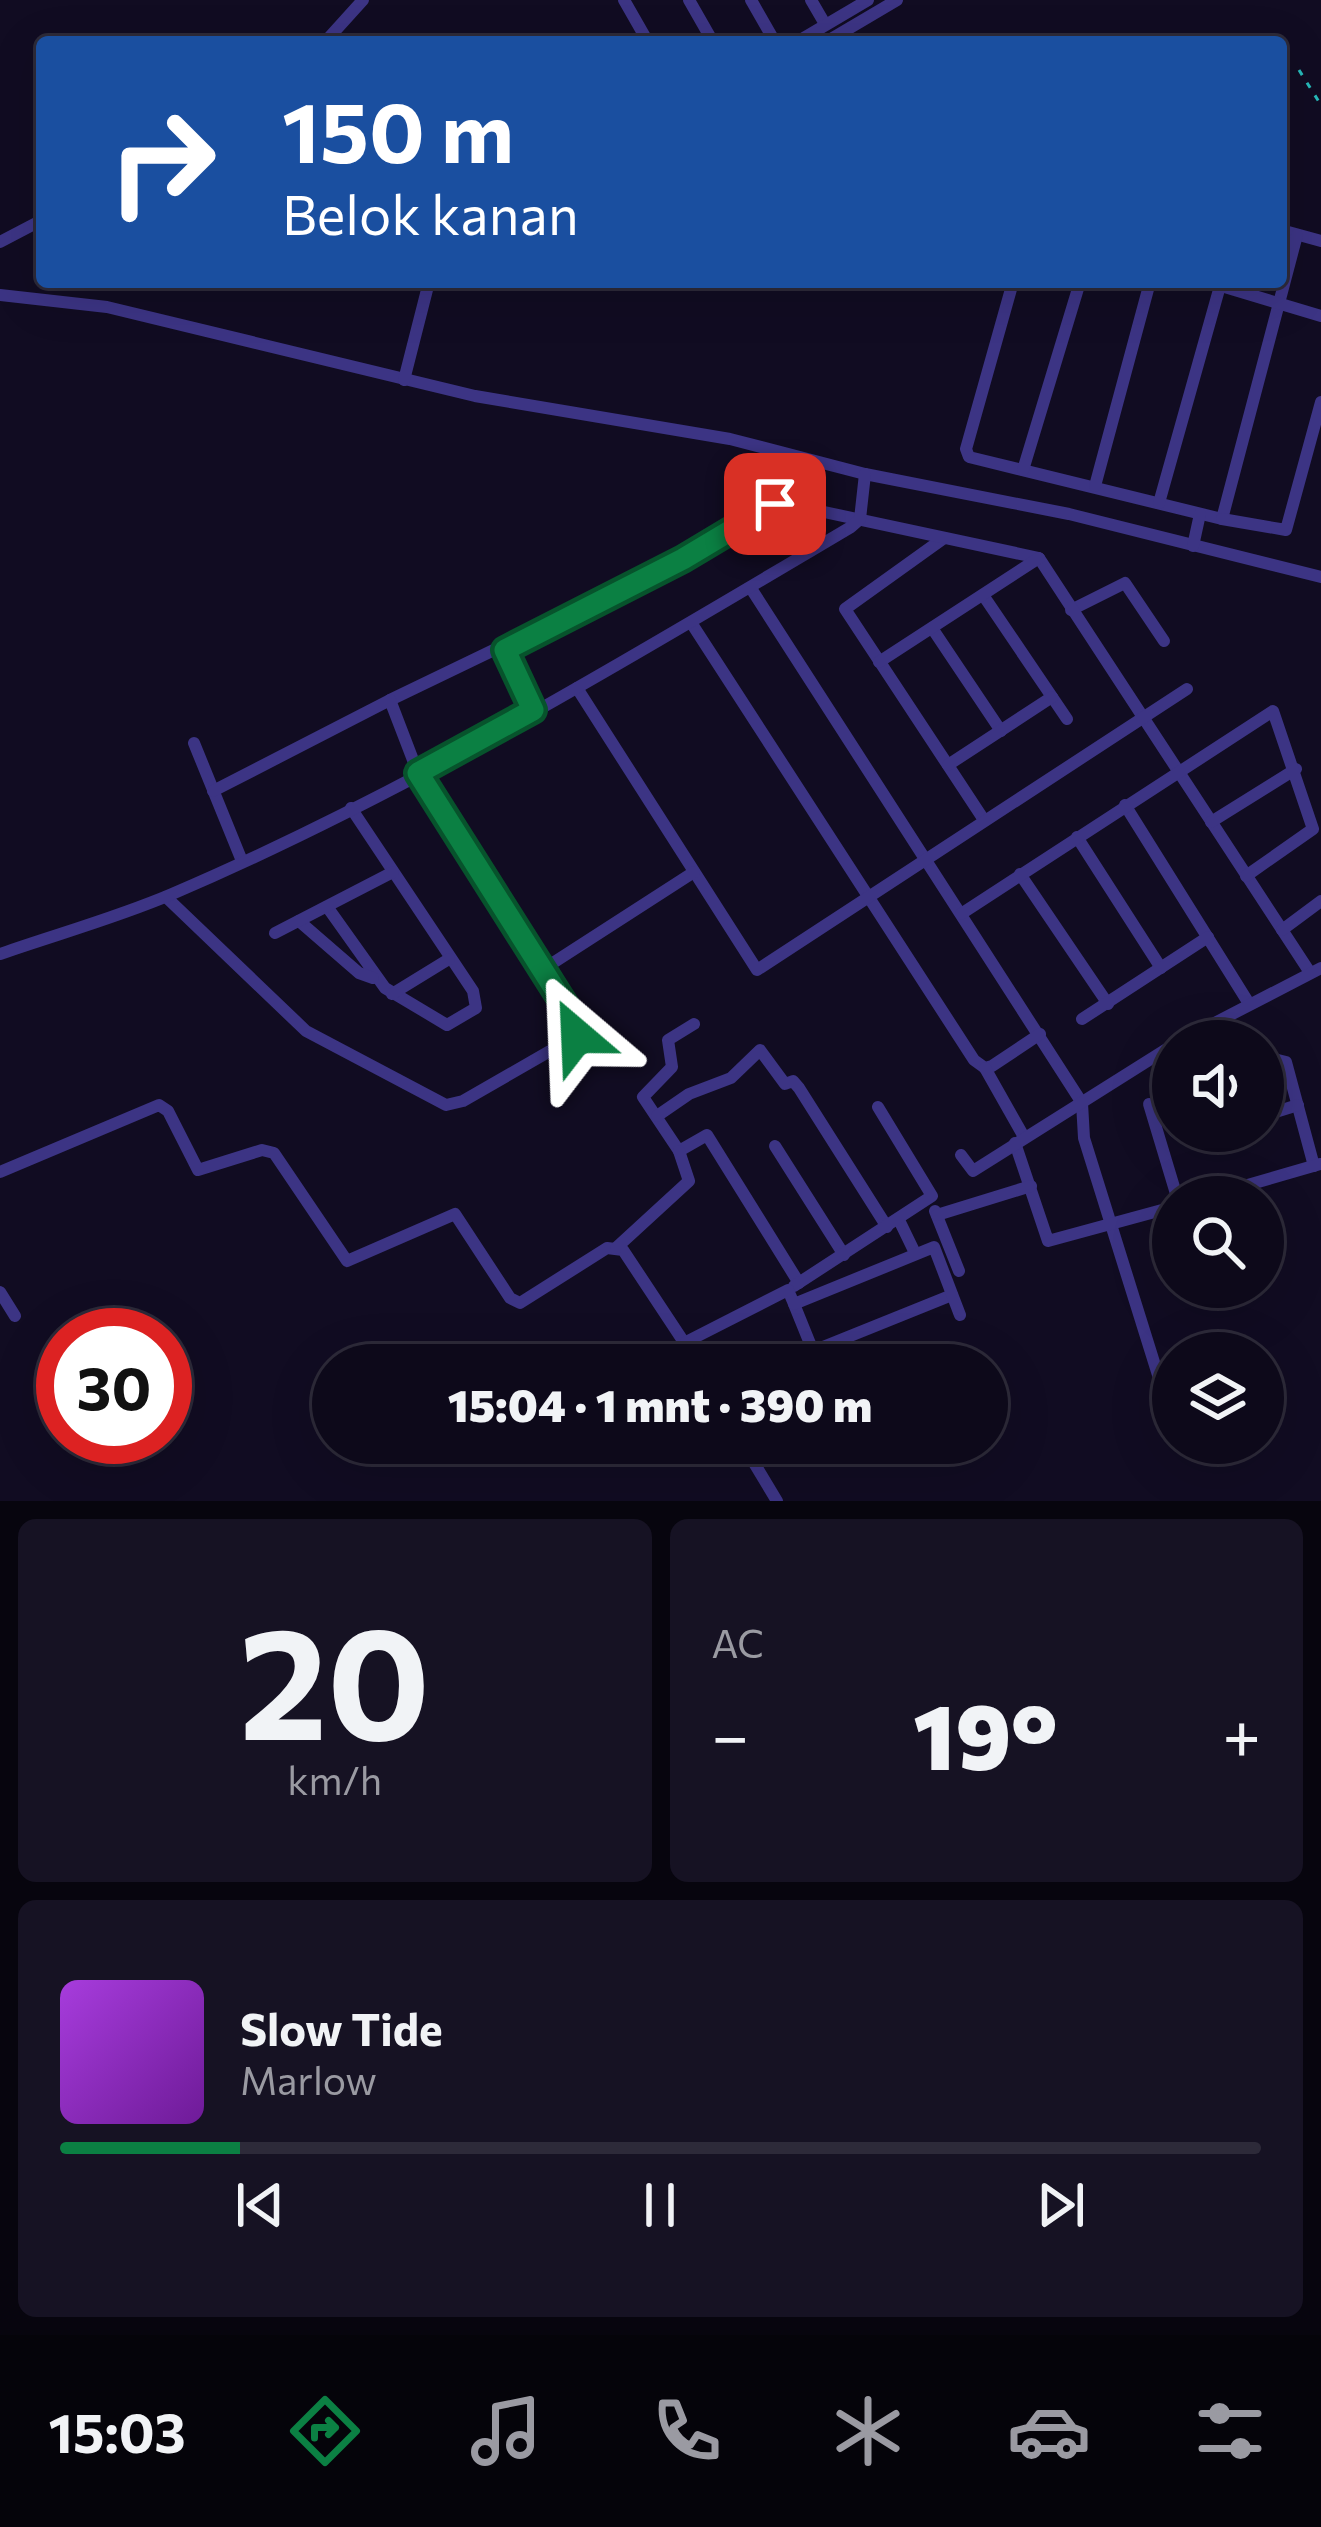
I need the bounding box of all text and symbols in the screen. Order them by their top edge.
text: 150 m [282,78,514,180]
icon: right [84,84,240,240]
text: Belok kanan [282,180,579,246]
pin [724,453,826,555]
icon: arrive [742,471,808,537]
position arrow [514,973,640,1099]
map controls [1152,1020,1284,1464]
button: sound [1152,1020,1284,1152]
button: search [1152,1176,1284,1308]
speed limit sign: 30 [36,1308,192,1464]
button: layers [1152,1332,1284,1464]
text: 15:04 · 1 mnt · 390 m [448,1376,872,1431]
text: 20 [239,1581,430,1772]
text: AC [712,1618,764,1666]
text: 19° [913,1678,1058,1789]
text: − [712,1693,749,1774]
text: + [1222,1693,1261,1774]
text: km/h [287,1755,382,1803]
text: Slow Tide [240,2000,443,2055]
text: Marlow [240,2055,377,2103]
icon: previous [227,2172,293,2238]
icon: pause [627,2172,693,2238]
icon: next [1028,2172,1094,2238]
icon: directions [283,2389,367,2473]
icon: music [464,2389,548,2473]
icon: phone [645,2389,729,2473]
icon: climate [826,2389,910,2473]
icon: car [1007,2389,1091,2473]
icon: filters [1188,2389,1272,2473]
text: 15:03 [49,2398,186,2464]

